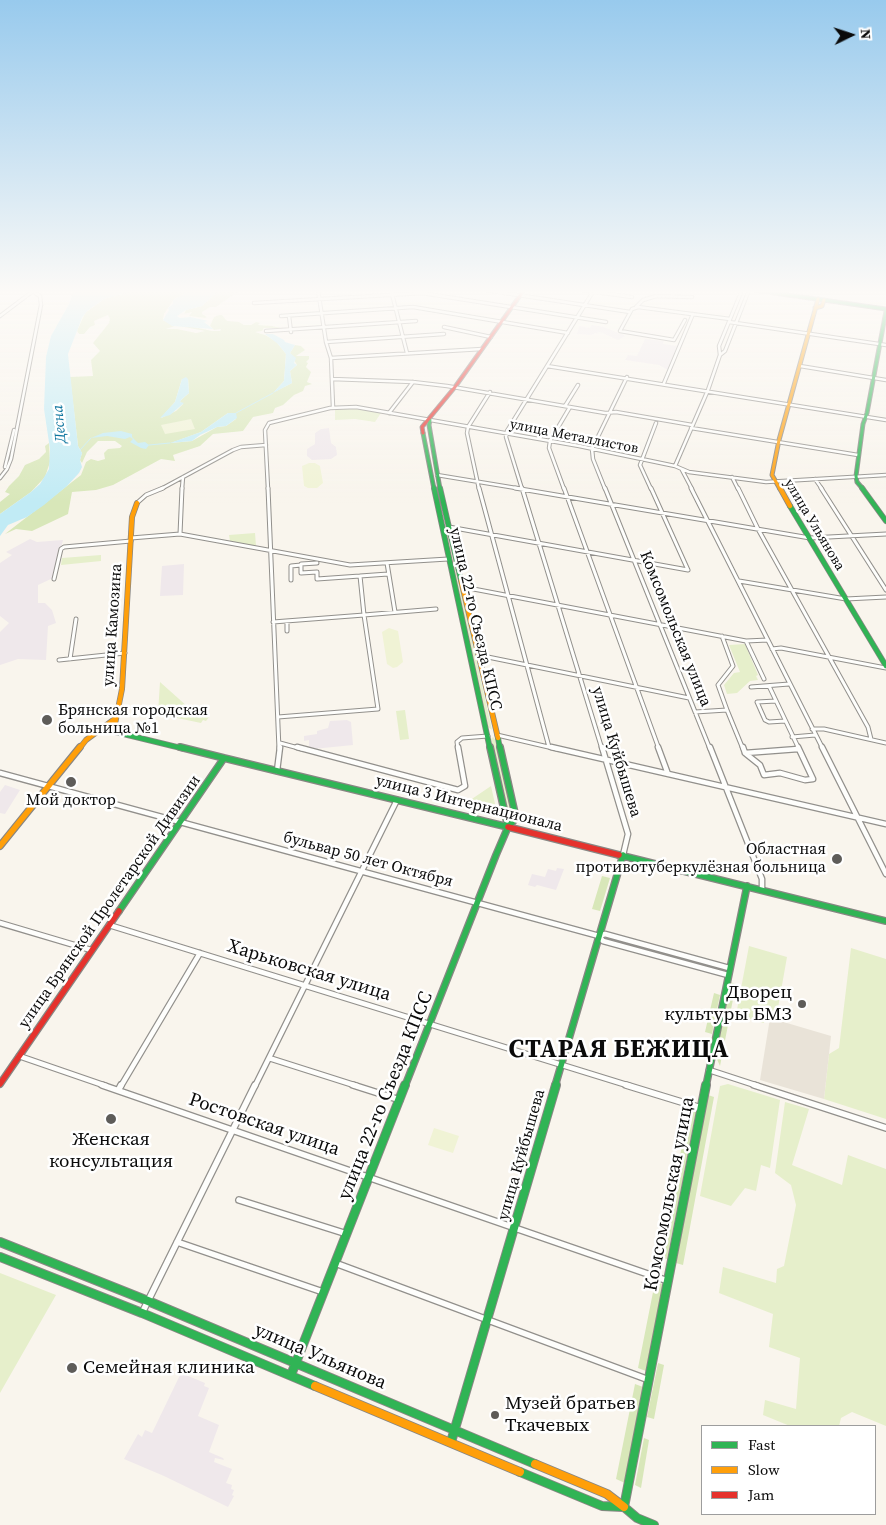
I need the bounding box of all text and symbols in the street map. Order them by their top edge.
north arrow [826,10,876,60]
text: N [856,28,876,40]
water label: Десна [49,404,71,444]
street label: улица Металлистов [508,416,640,458]
street label: улица Ульянова [780,476,848,574]
street label: улица 22-го Съезда КПСС [445,526,505,712]
street label: Комсомольская улица [635,548,715,710]
street label: улица Камозина [99,563,127,687]
street label: улица Куйбышева [587,684,645,820]
place label: Брянская городская больница №1 [58,701,208,739]
marker: Брянская городская больница №1 [40,713,54,727]
street label: улица 3 Интернационала [374,771,564,837]
street label: улица Брянской Пролетарской Дивизии [15,772,205,1032]
marker: Мой доктор [64,775,78,789]
place label: Мой доктор [26,791,116,811]
street label: бульвар 50 лет Октября [281,828,455,892]
place label: Областная противотуберкулёзная больница [576,840,826,878]
marker: Областная противотуберкулёзная больница [830,852,844,866]
street label: Харьковская улица [224,935,394,1007]
place label: Дворец культуры БМЗ [664,982,792,1026]
street label: улица 22-го Съезда КПСС [334,989,438,1203]
marker: Дворец культуры БМЗ [796,998,808,1010]
district label: CТАРАЯ БЕЖИЦА [507,1036,731,1066]
street label: улица Куйбышева [494,1087,550,1223]
street label: Ростовская улица [186,1089,342,1161]
street label: Комсомольская улица [640,1095,700,1293]
marker: Женская консультация [104,1112,118,1126]
place label: Женская консультация [49,1129,173,1173]
street label: улица Ульянова [251,1319,389,1395]
place label: Семейная клиника [83,1357,255,1379]
marker: Семейная клиника [65,1361,79,1375]
place label: Музей братьев Ткачевых [505,1393,636,1437]
marker: Музей братьев Ткачевых [489,1409,501,1421]
legend [701,1425,876,1515]
text: Fast [748,1434,775,1455]
text: Slow [748,1459,780,1480]
text: Jam [748,1484,774,1505]

